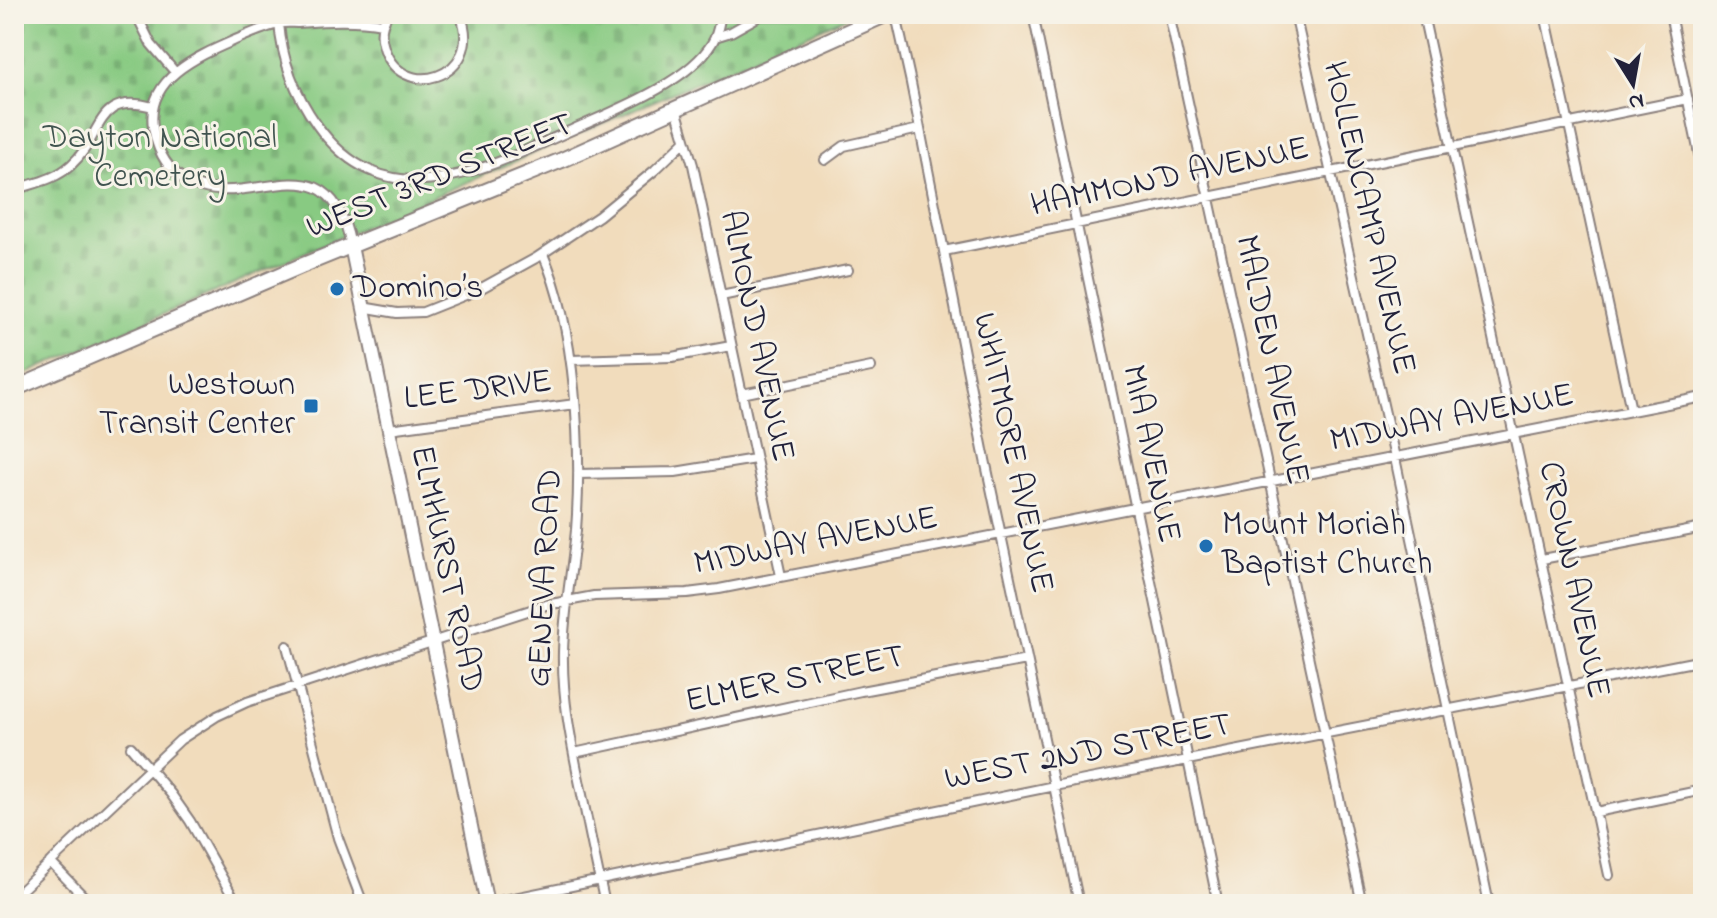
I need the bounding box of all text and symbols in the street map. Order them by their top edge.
north arrow [1593,44,1673,124]
street label: HOLLENCAMP AVENUE [1308,57,1428,379]
text: N [1626,84,1647,118]
street label: WEST 3RD STREET [299,101,581,253]
park label: Dayton National Cemetery [42,114,277,203]
street label: HAMMOND AVENUE [1026,124,1314,232]
street label: ALMOND AVENUE [705,206,807,466]
street label: MALDEN AVENUE [1220,231,1322,489]
place label: Domino’s [352,264,483,314]
marker: Domino’s [328,280,346,298]
street label: WHITMORE AVENUE [958,308,1066,598]
street label: LEE DRIVE [401,357,555,425]
street label: MIA AVENUE [1107,360,1193,548]
place label: Westown Transit Center [99,361,295,450]
street label: MIDWAY AVENUE [1326,371,1578,467]
marker: Westown Transit Center [302,397,320,415]
street label: ELMHURST ROAD [395,441,497,697]
street label: CROWN AVENUE [1524,457,1622,703]
street label: GENEVA ROAD [515,468,577,688]
street label: MIDWAY AVENUE [690,494,942,590]
place label: Mount Moriah Baptist Church [1221,501,1432,590]
marker: Mount Moriah Baptist Church [1197,537,1215,555]
street label: ELMER STREET [681,632,909,728]
street label: WEST 2ND STREET [940,701,1236,805]

